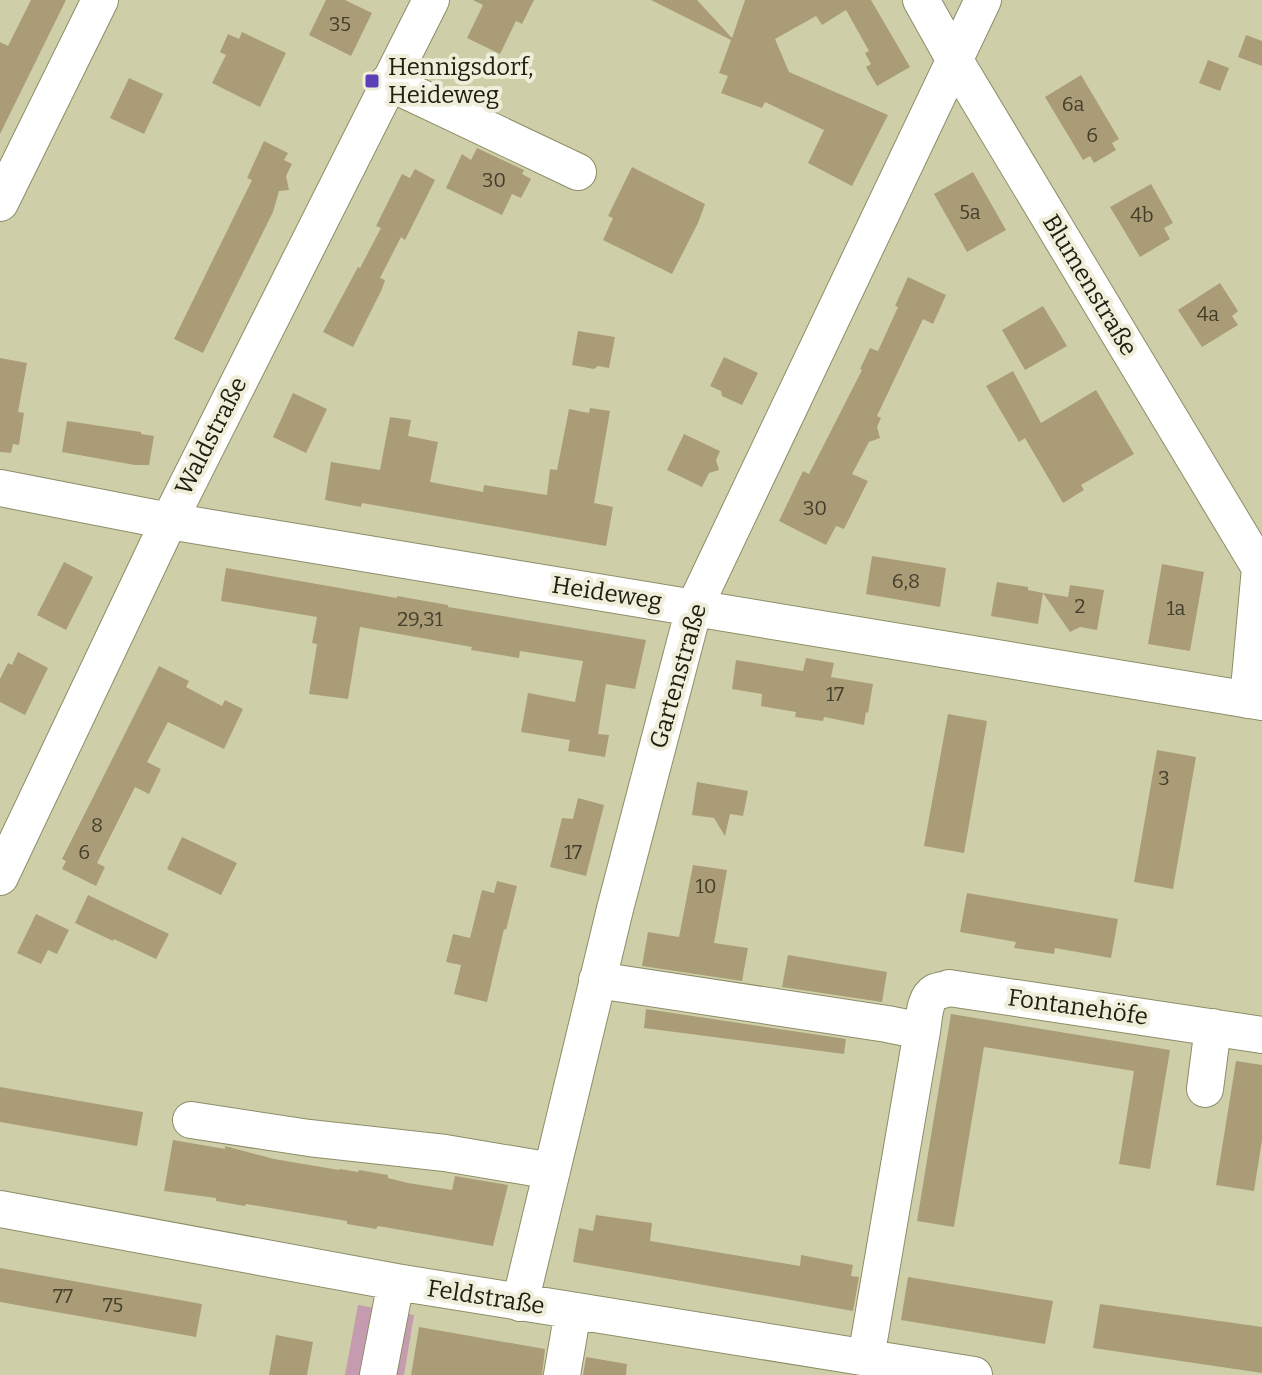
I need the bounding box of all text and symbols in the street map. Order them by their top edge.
house number: 35 [329,12,351,36]
place label: Hennigsdorf, Heideweg [388,53,533,109]
marker: Hennigsdorf, Heideweg [363,72,381,90]
house number: 6a [1062,92,1084,116]
house number: 6 [1086,123,1098,147]
house number: 30 [482,168,506,192]
house number: 5a [959,200,981,224]
house number: 4b [1130,203,1154,227]
street label: Blumenstraße [1037,209,1143,361]
house number: 4a [1197,302,1219,326]
street label: Waldstraße [169,372,253,500]
house number: 30 [803,496,827,520]
house number: 6,8 [892,569,920,593]
street label: Heideweg [550,570,664,616]
house number: 2 [1075,594,1085,618]
house number: 1a [1166,596,1186,620]
street label: Gartenstraße [644,600,712,752]
house number: 29,31 [397,607,443,631]
house number: 17 [826,682,844,706]
house number: 3 [1158,766,1170,790]
house number: 8 [91,813,103,837]
house number: 6 [78,840,90,864]
house number: 17 [564,840,582,864]
house number: 10 [696,874,716,898]
street label: Fontanehöfe [1006,983,1150,1031]
street label: Feldstraße [425,1274,547,1320]
house number: 77 [53,1284,73,1308]
house number: 75 [103,1293,123,1317]

